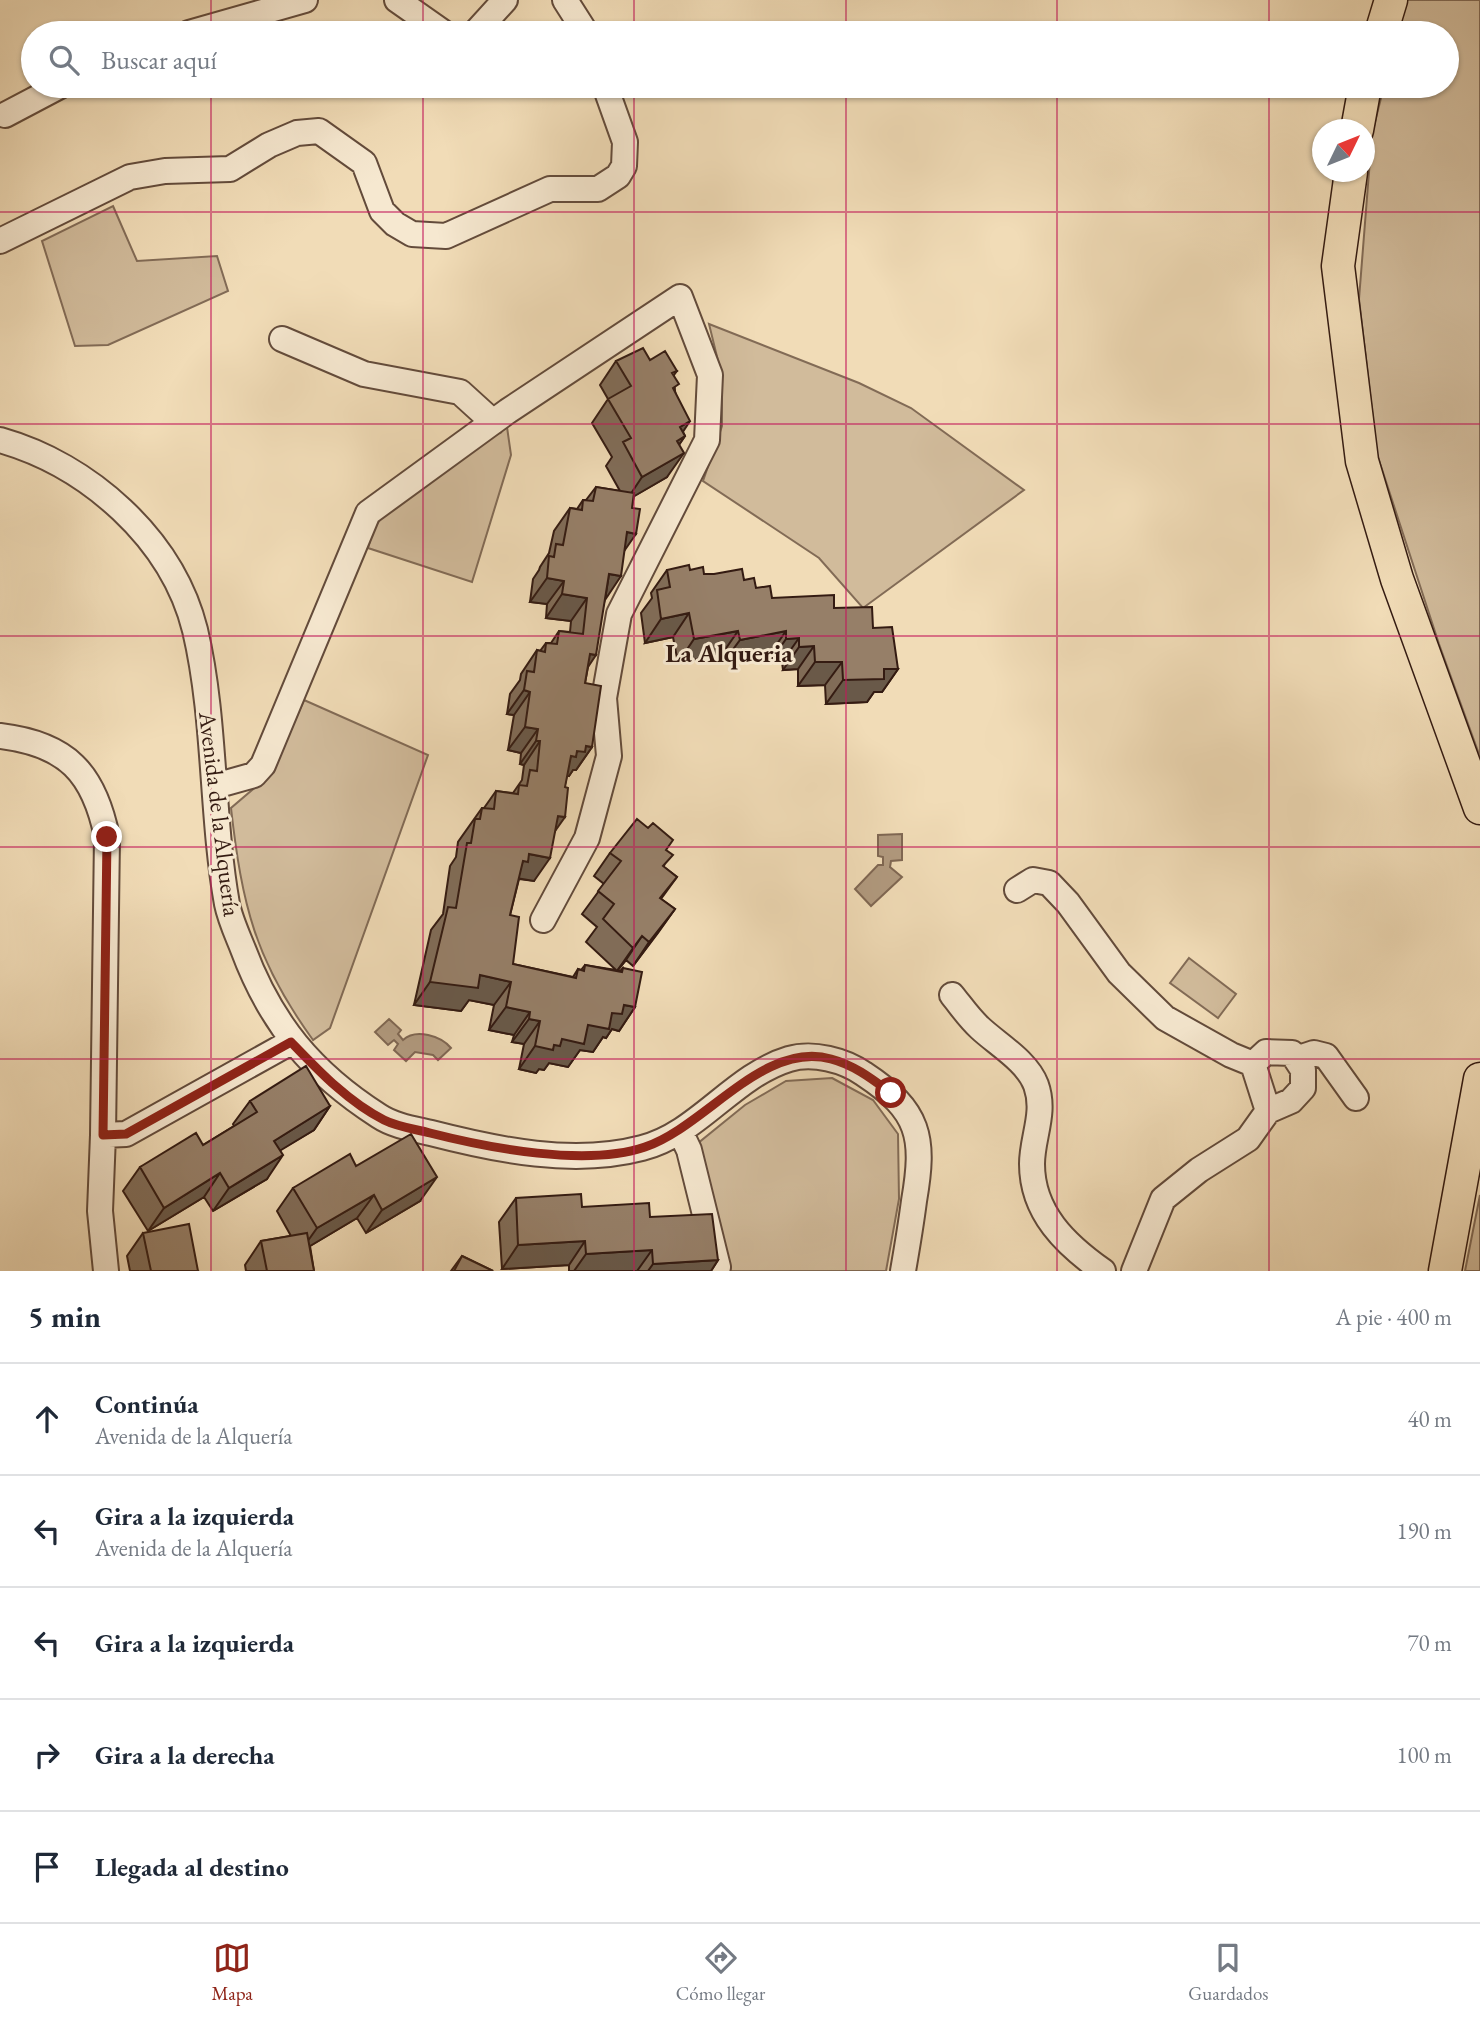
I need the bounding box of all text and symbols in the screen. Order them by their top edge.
search box [21,21,1459,98]
icon: search [45,41,83,79]
text: Buscar aquí [101,43,217,77]
north arrow [1312,119,1375,182]
district label: La Alqueria [665,636,793,670]
street label: Avenida de la Alquería [192,709,248,919]
route end [91,821,122,852]
route start [875,1077,906,1108]
text: 5 min [28,1297,101,1336]
text: A pie · 400 m [1336,1302,1452,1332]
text: Continúa [95,1387,199,1421]
icon: ahead [28,1400,66,1438]
text: 40 m [1407,1404,1452,1434]
text: Avenida de la Alquería [95,1421,293,1451]
text: Gira a la izquierda [95,1499,294,1533]
icon: left [28,1512,66,1550]
text: 190 m [1396,1516,1452,1546]
text: Avenida de la Alquería [95,1533,293,1563]
icon: left [28,1624,66,1662]
text: Gira a la izquierda [95,1626,294,1660]
text: 70 m [1407,1628,1452,1658]
icon: right [28,1736,66,1774]
text: Gira a la derecha [95,1738,275,1772]
text: 100 m [1396,1740,1452,1770]
icon: arrive [28,1848,66,1886]
text: Llegada al destino [95,1850,289,1884]
tab: Mapa [211,1939,253,2006]
tab: Cómo llegar [676,1939,765,2006]
tab: Guardados [1188,1939,1269,2006]

